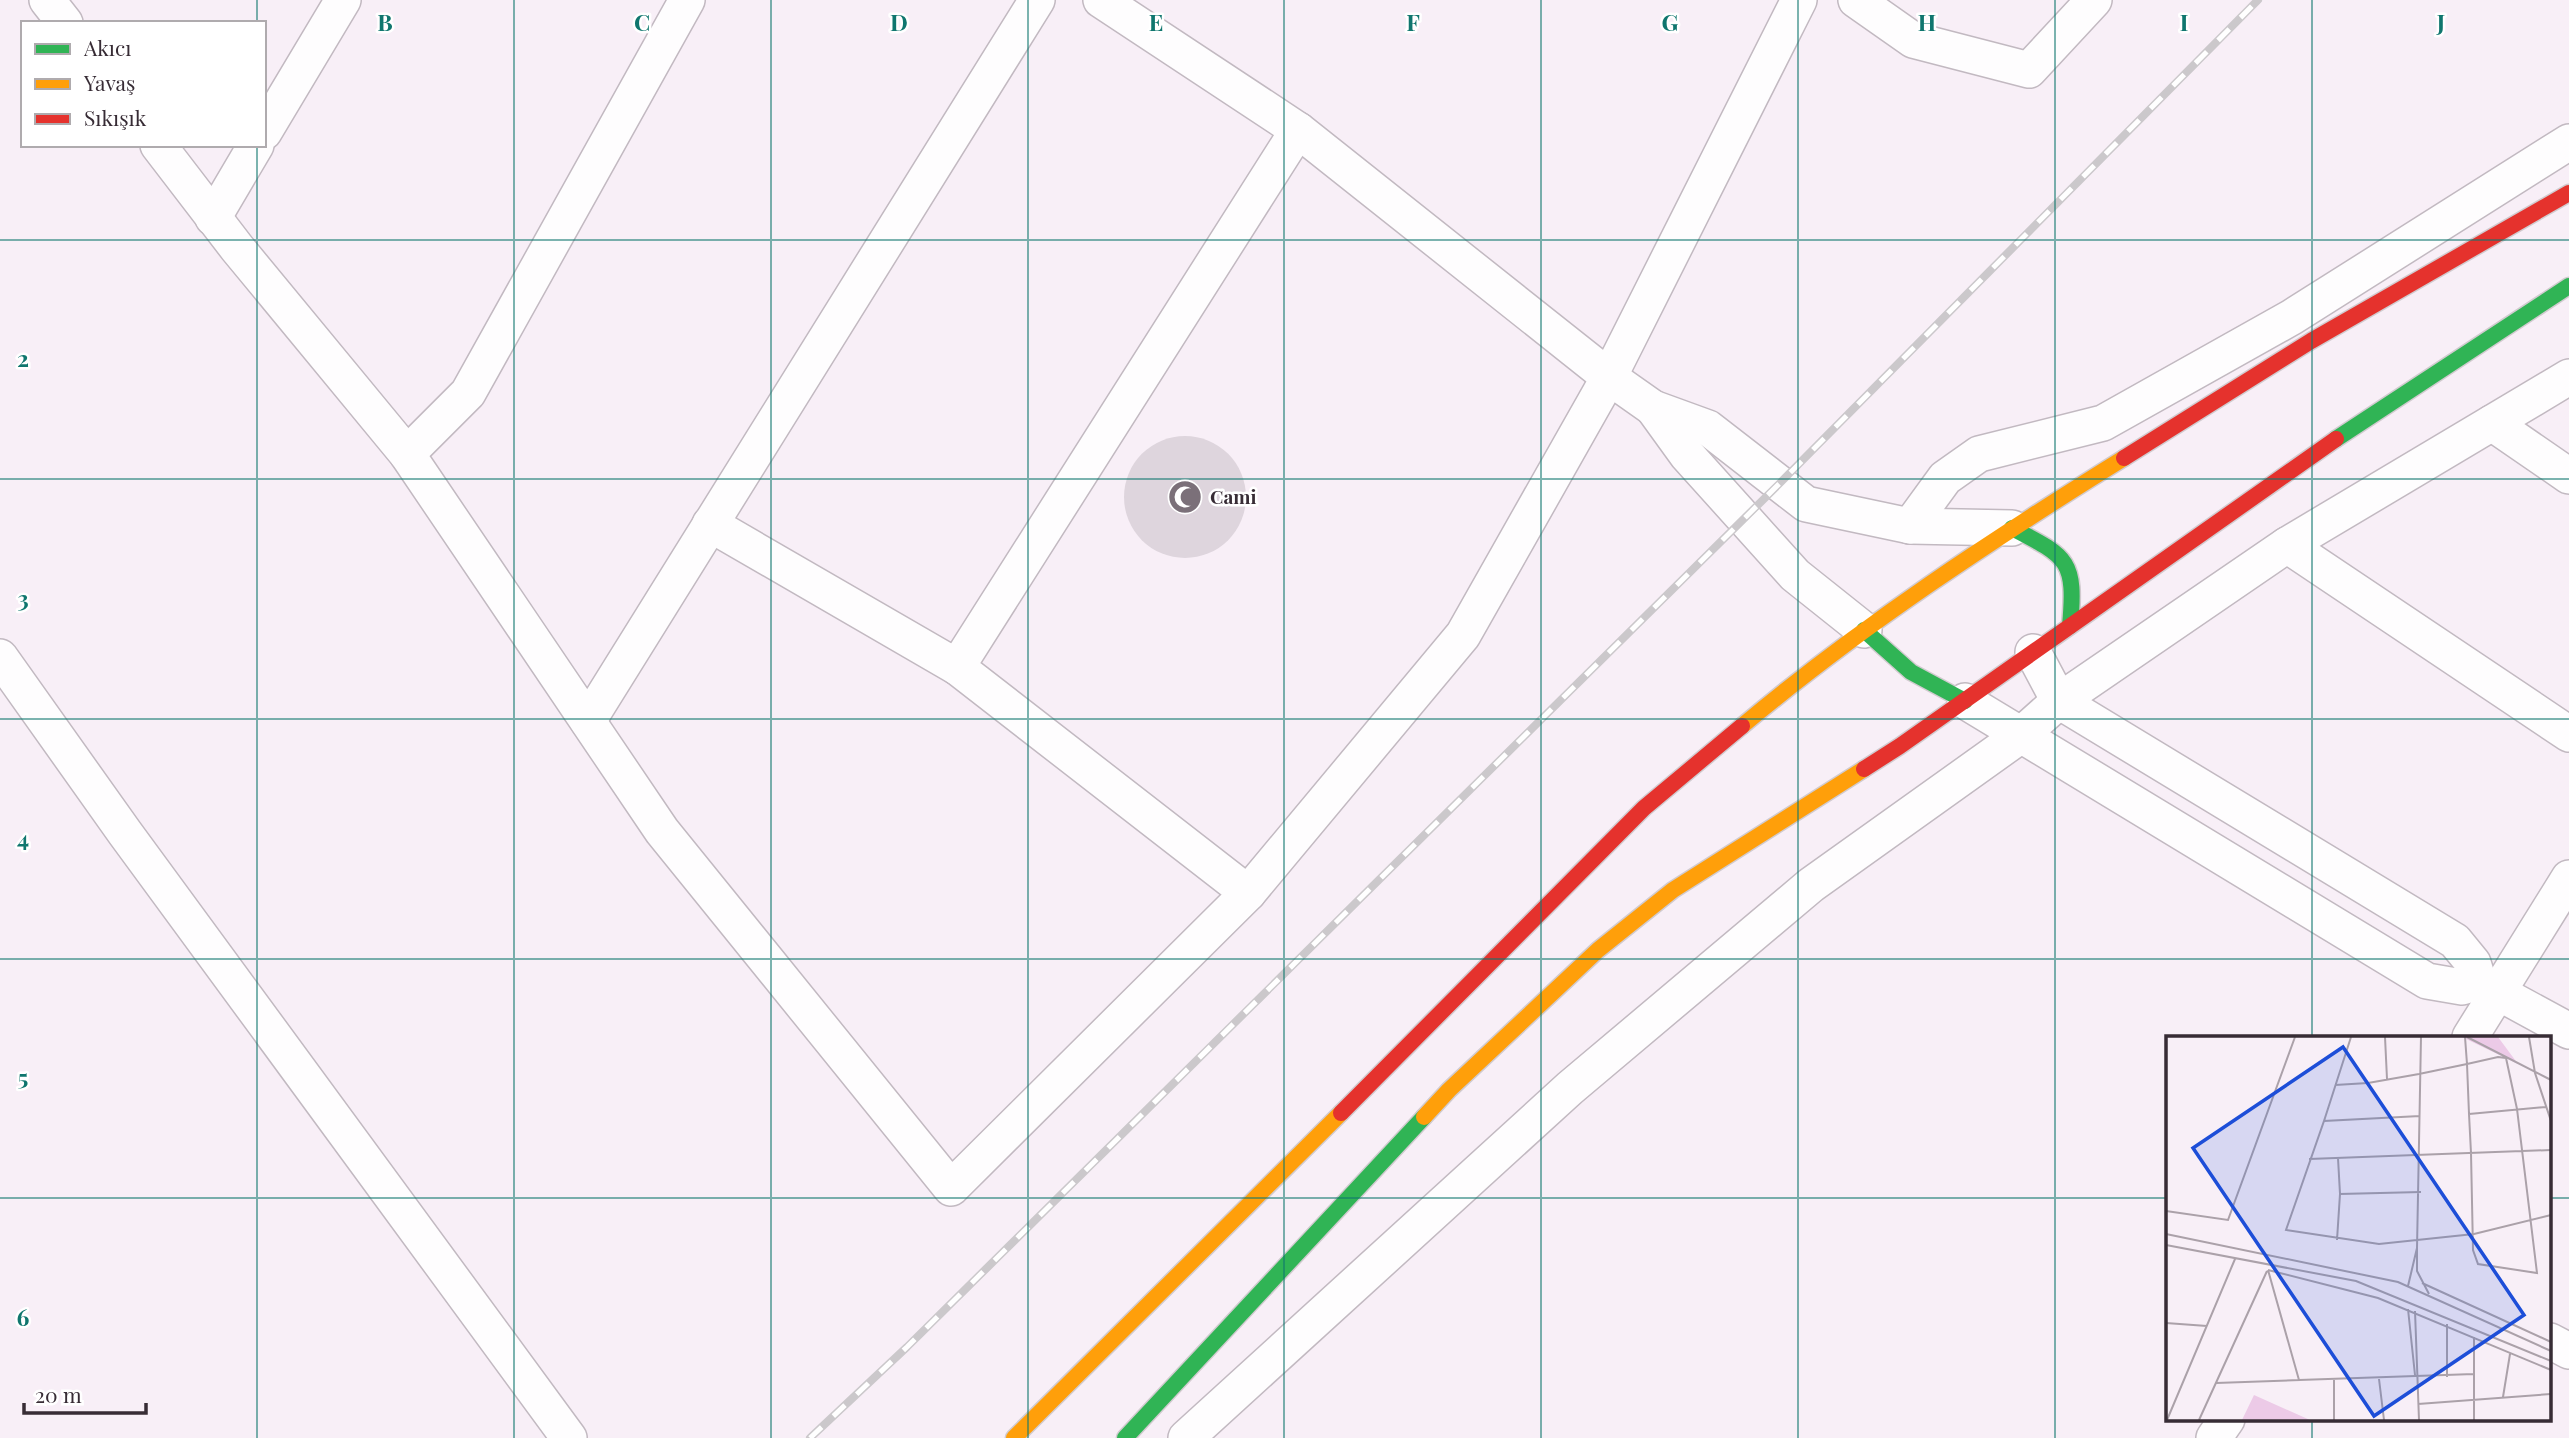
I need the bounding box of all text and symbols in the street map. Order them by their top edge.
text: B [377,6,393,37]
text: C [634,6,650,37]
text: D [890,6,908,37]
text: E [1149,6,1163,37]
text: F [1406,6,1420,37]
text: G [1662,6,1679,37]
text: H [1918,6,1936,37]
text: I [2180,6,2188,37]
text: J [2436,6,2445,37]
legend [21,21,266,147]
text: Akıcı [83,33,131,61]
text: Yavaş [83,68,135,96]
text: Sıkışık [84,103,147,131]
text: 2 [17,342,29,373]
mosque icon: Cami [1166,478,1204,516]
place label: Cami [1210,483,1256,509]
text: 3 [17,582,29,613]
text: 4 [17,822,29,853]
inset map [2166,1036,2552,1420]
text: 5 [18,1061,28,1092]
text: 6 [17,1301,30,1332]
scale bar [24,1372,147,1416]
text: 20 m [35,1380,82,1408]

